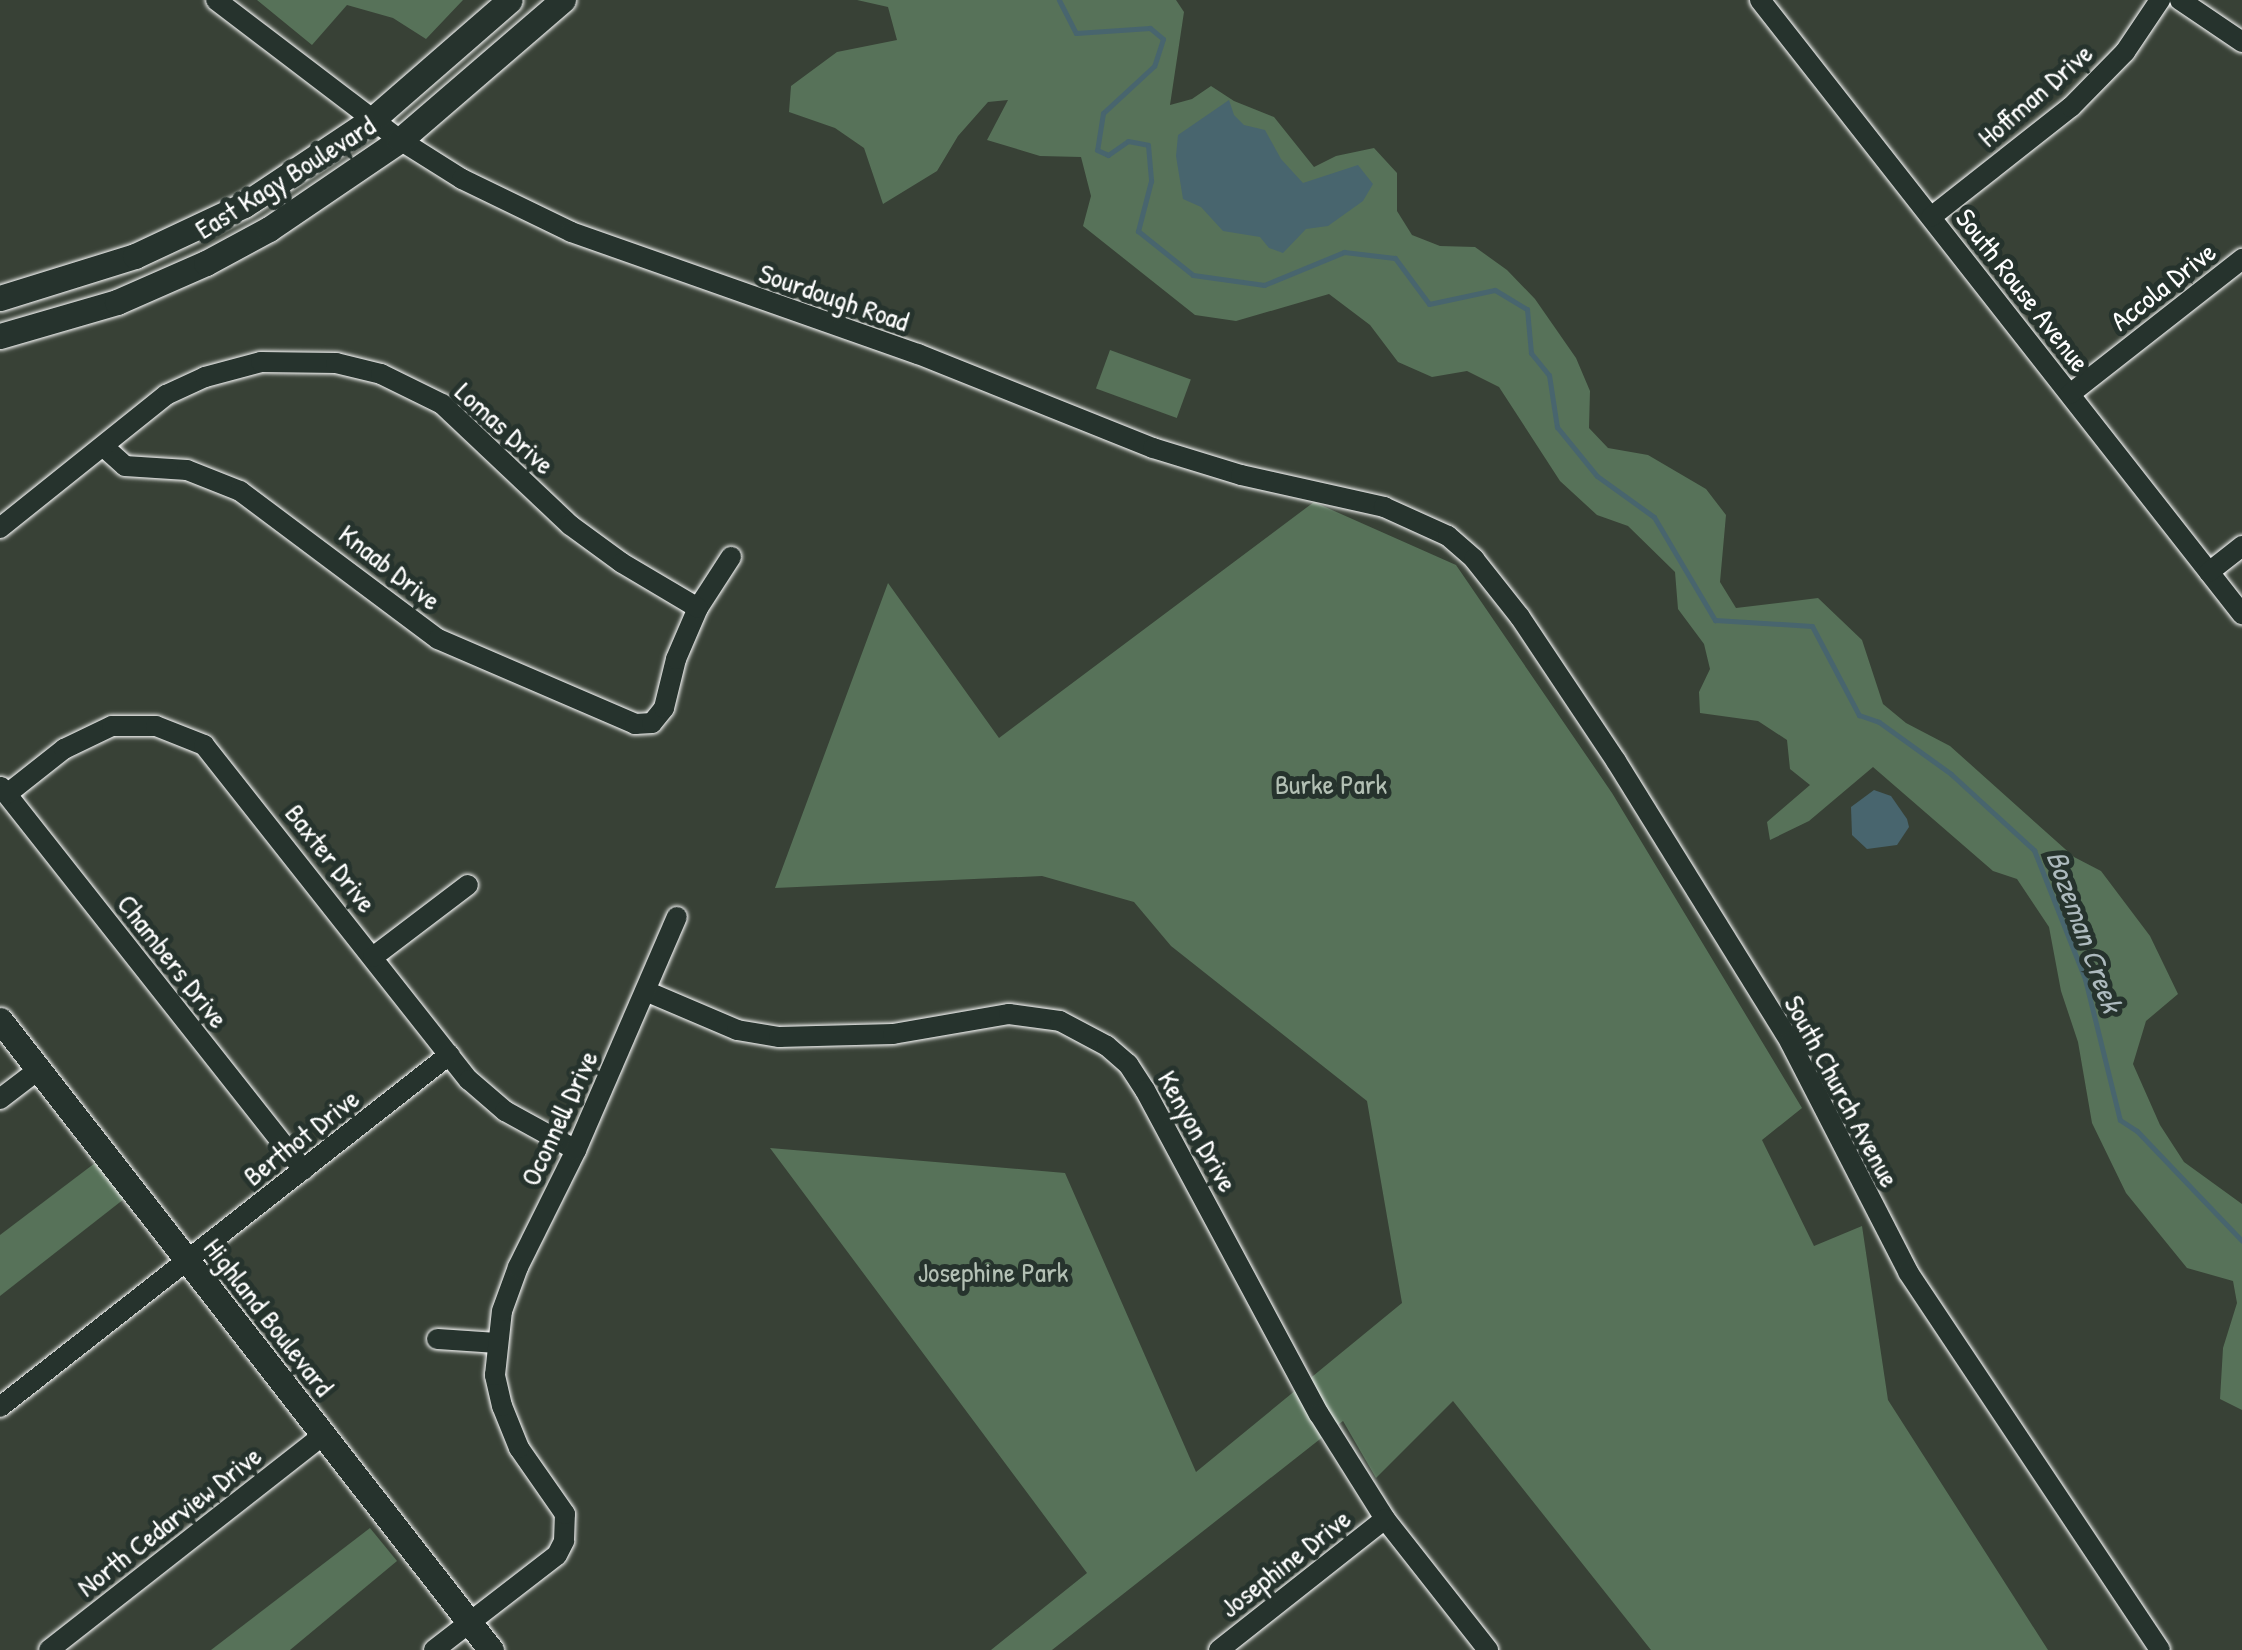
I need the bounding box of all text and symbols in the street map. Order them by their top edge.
street label: Hoffman Drive [1971,36,2099,154]
street label: East Kagy Boulevard [189,108,381,246]
street label: South Rouse Avenue [1949,202,2097,378]
street label: Accola Drive [2104,235,2222,337]
street label: Sourdough Road [755,256,913,338]
street label: Lomas Drive [449,375,561,481]
street label: Knaab Drive [332,517,448,617]
park label: Burke Park [1275,767,1387,801]
street label: Baxter Drive [278,797,384,919]
water label: Bozeman Creek [2039,845,2131,1017]
street label: Chambers Drive [110,887,236,1035]
street label: South Church Avenue [1777,989,1907,1193]
street label: Oconnell Drive [513,1045,605,1191]
street label: Kenyon Drive [1151,1065,1245,1197]
street label: Berthot Drive [236,1081,366,1193]
street label: Highland Boulevard [197,1231,341,1403]
park label: Josephine Park [918,1255,1068,1289]
street label: North Cedarview Drive [70,1439,268,1603]
street label: Josephine Drive [1213,1502,1357,1624]

